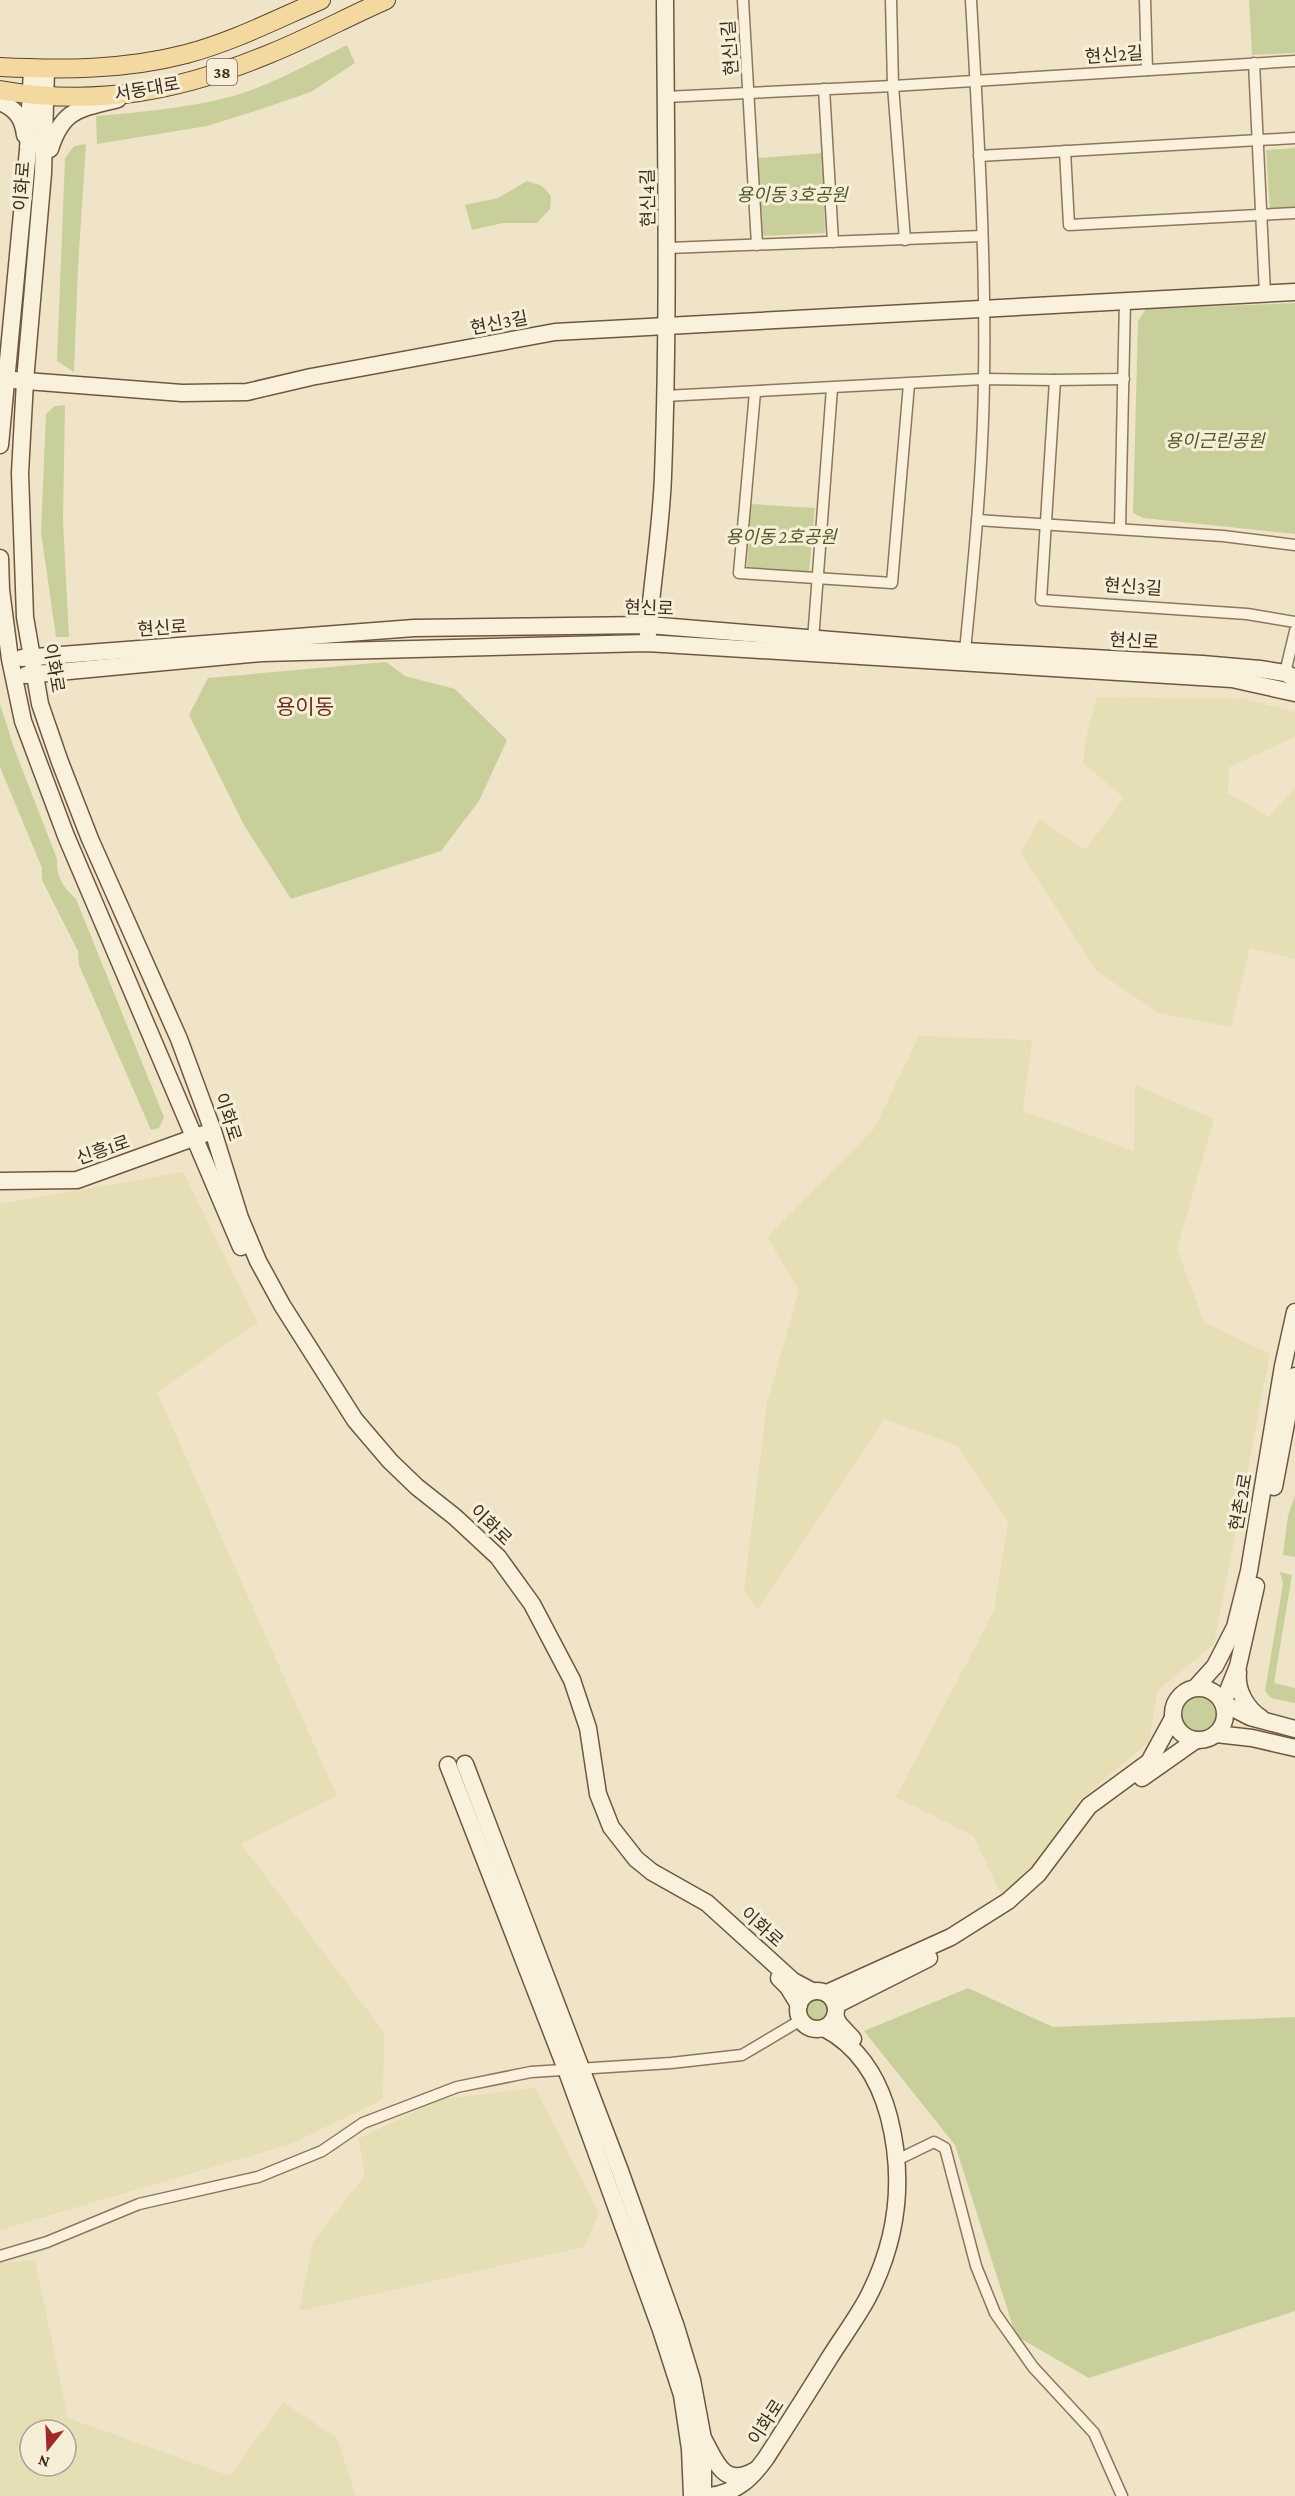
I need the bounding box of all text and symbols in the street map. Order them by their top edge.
street label: 현신1길 [718,20,742,76]
street label: 현신2길 [1084,43,1144,67]
road number: 38 [207,59,237,85]
street label: 서동대로 [113,73,181,105]
street label: 이화로 [10,161,34,211]
street label: 현신4길 [637,168,659,228]
park label: 용이동 3호공원 [736,185,849,205]
street label: 현신3길 [469,308,529,338]
park label: 용이근린공원 [1165,431,1266,451]
park label: 용이동 2호공원 [725,527,838,547]
street label: 현신3길 [1103,575,1163,599]
street label: 현신로 [624,597,674,619]
street label: 현신로 [137,616,187,640]
street label: 현신로 [1109,630,1159,652]
street label: 이화로 [40,642,68,694]
district label: 용이동 [276,695,334,719]
street label: 이화로 [211,1090,245,1144]
street label: 신흥1로 [73,1131,133,1169]
street label: 현촌2로 [1226,1472,1256,1532]
street label: 이화로 [466,1501,516,1549]
street label: 이화로 [737,1903,787,1951]
street label: 이화로 [744,2396,788,2448]
north arrow [18,2418,78,2478]
text: N [36,2452,51,2472]

